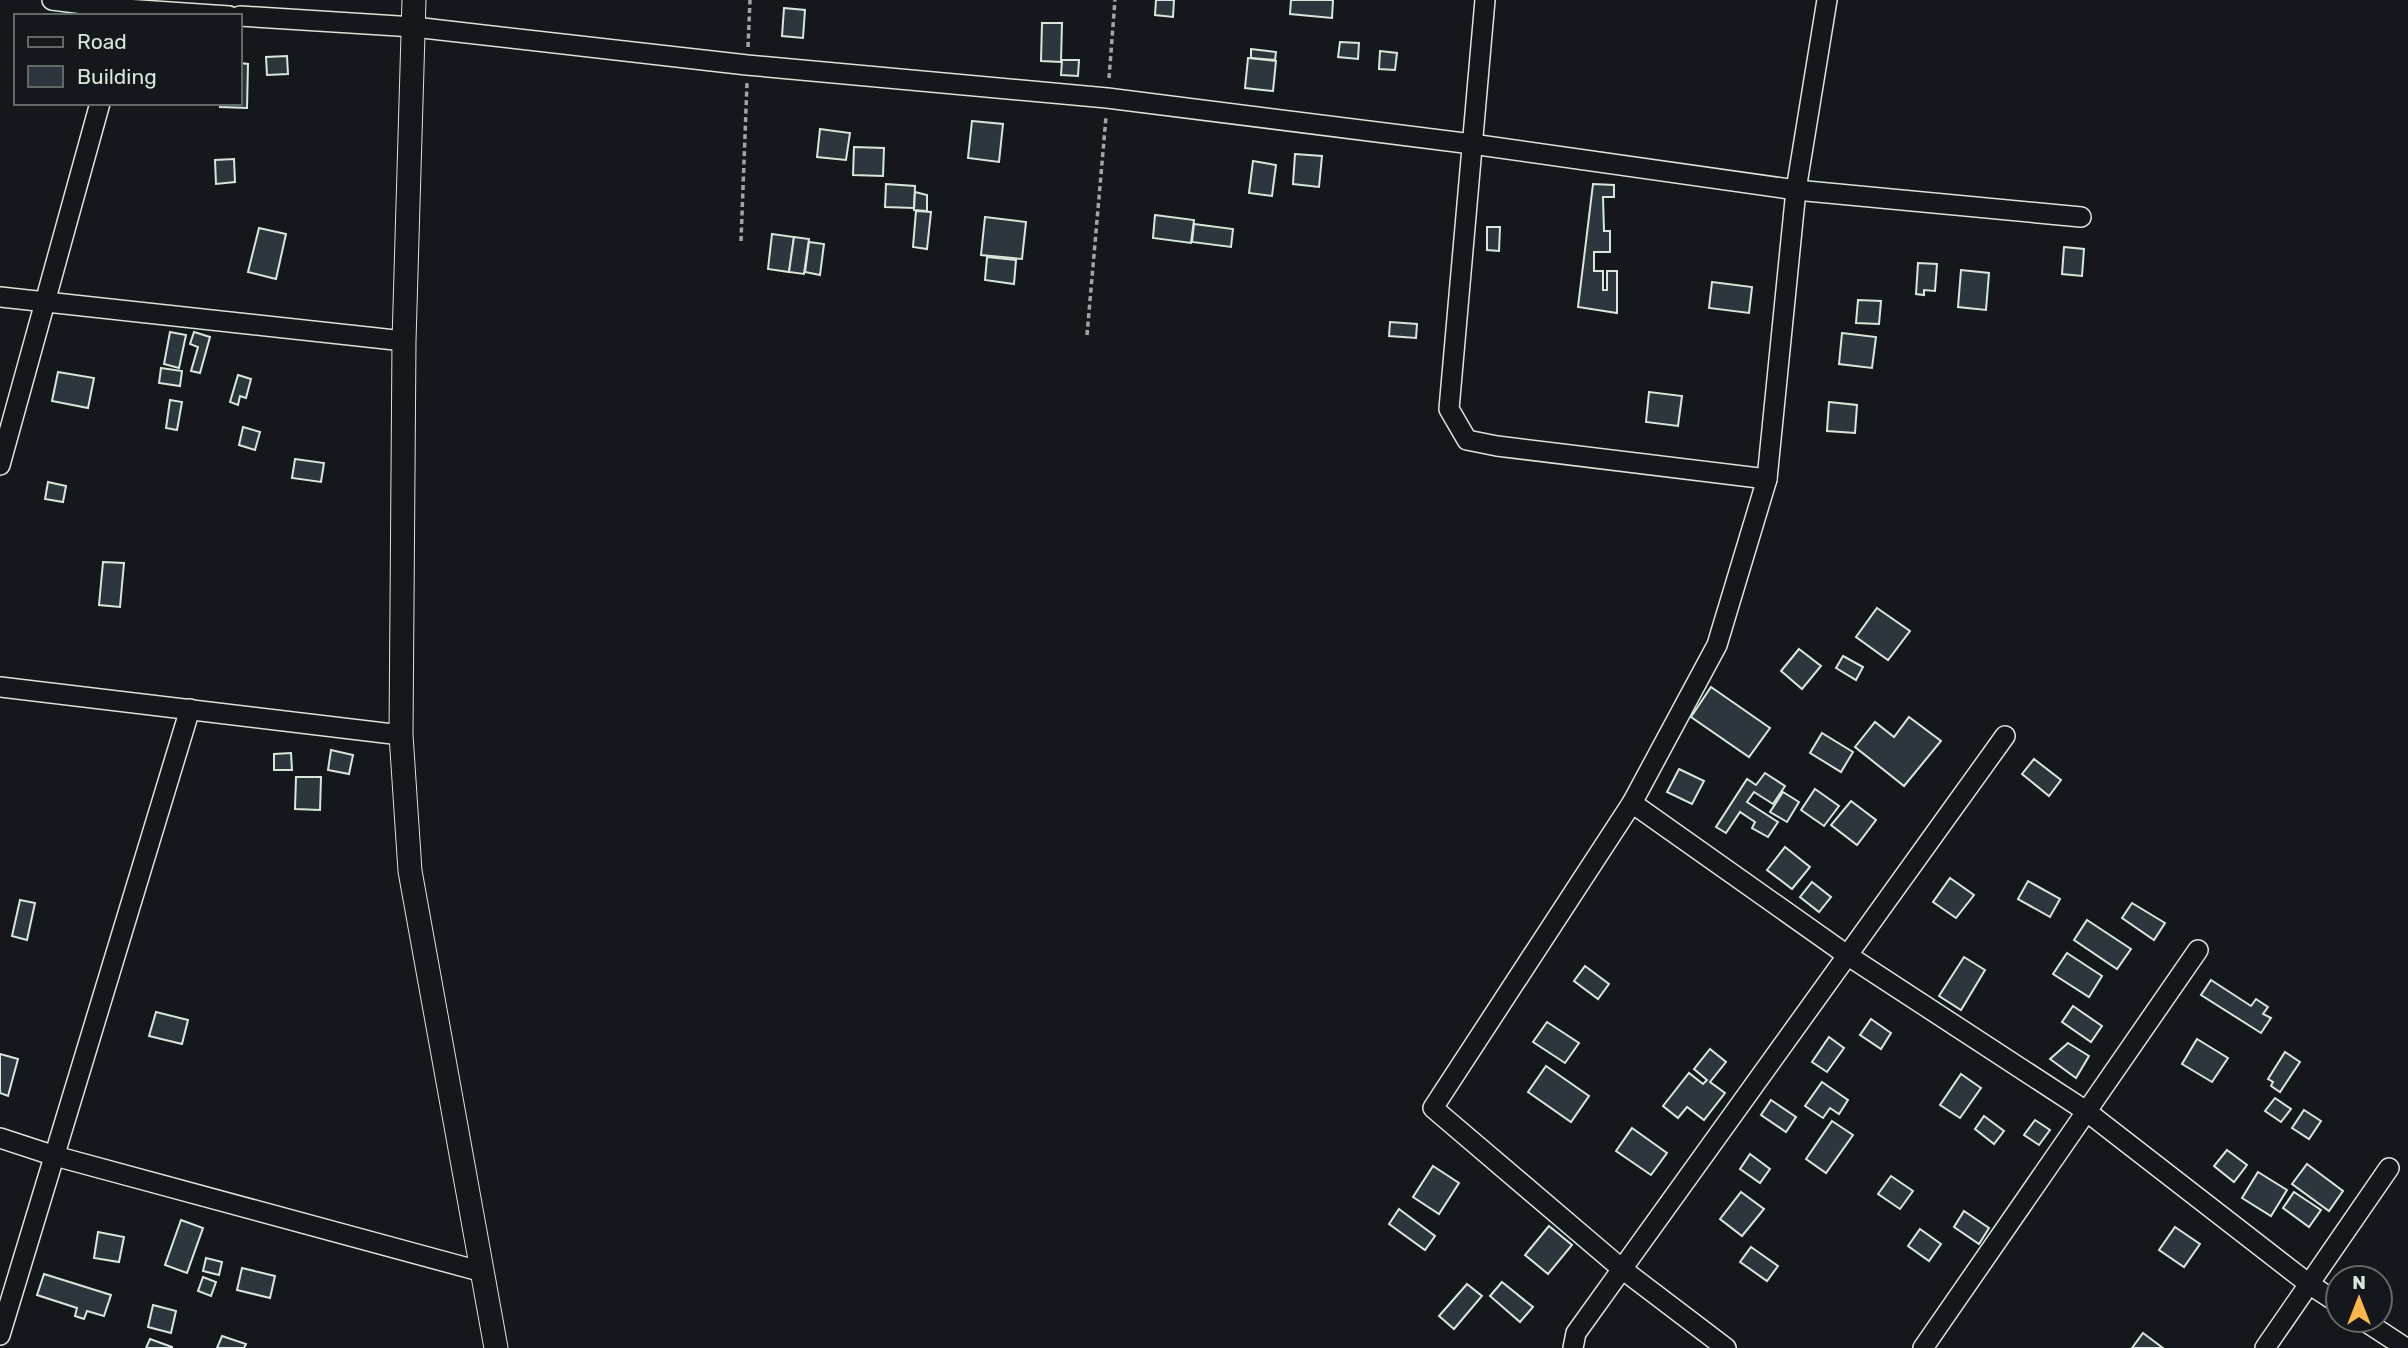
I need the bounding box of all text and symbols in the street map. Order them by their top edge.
legend [14,14,242,105]
text: Road [77,29,127,54]
text: Building [77,64,157,89]
north arrow [2324,1264,2394,1334]
text: N [2352,1271,2366,1294]

